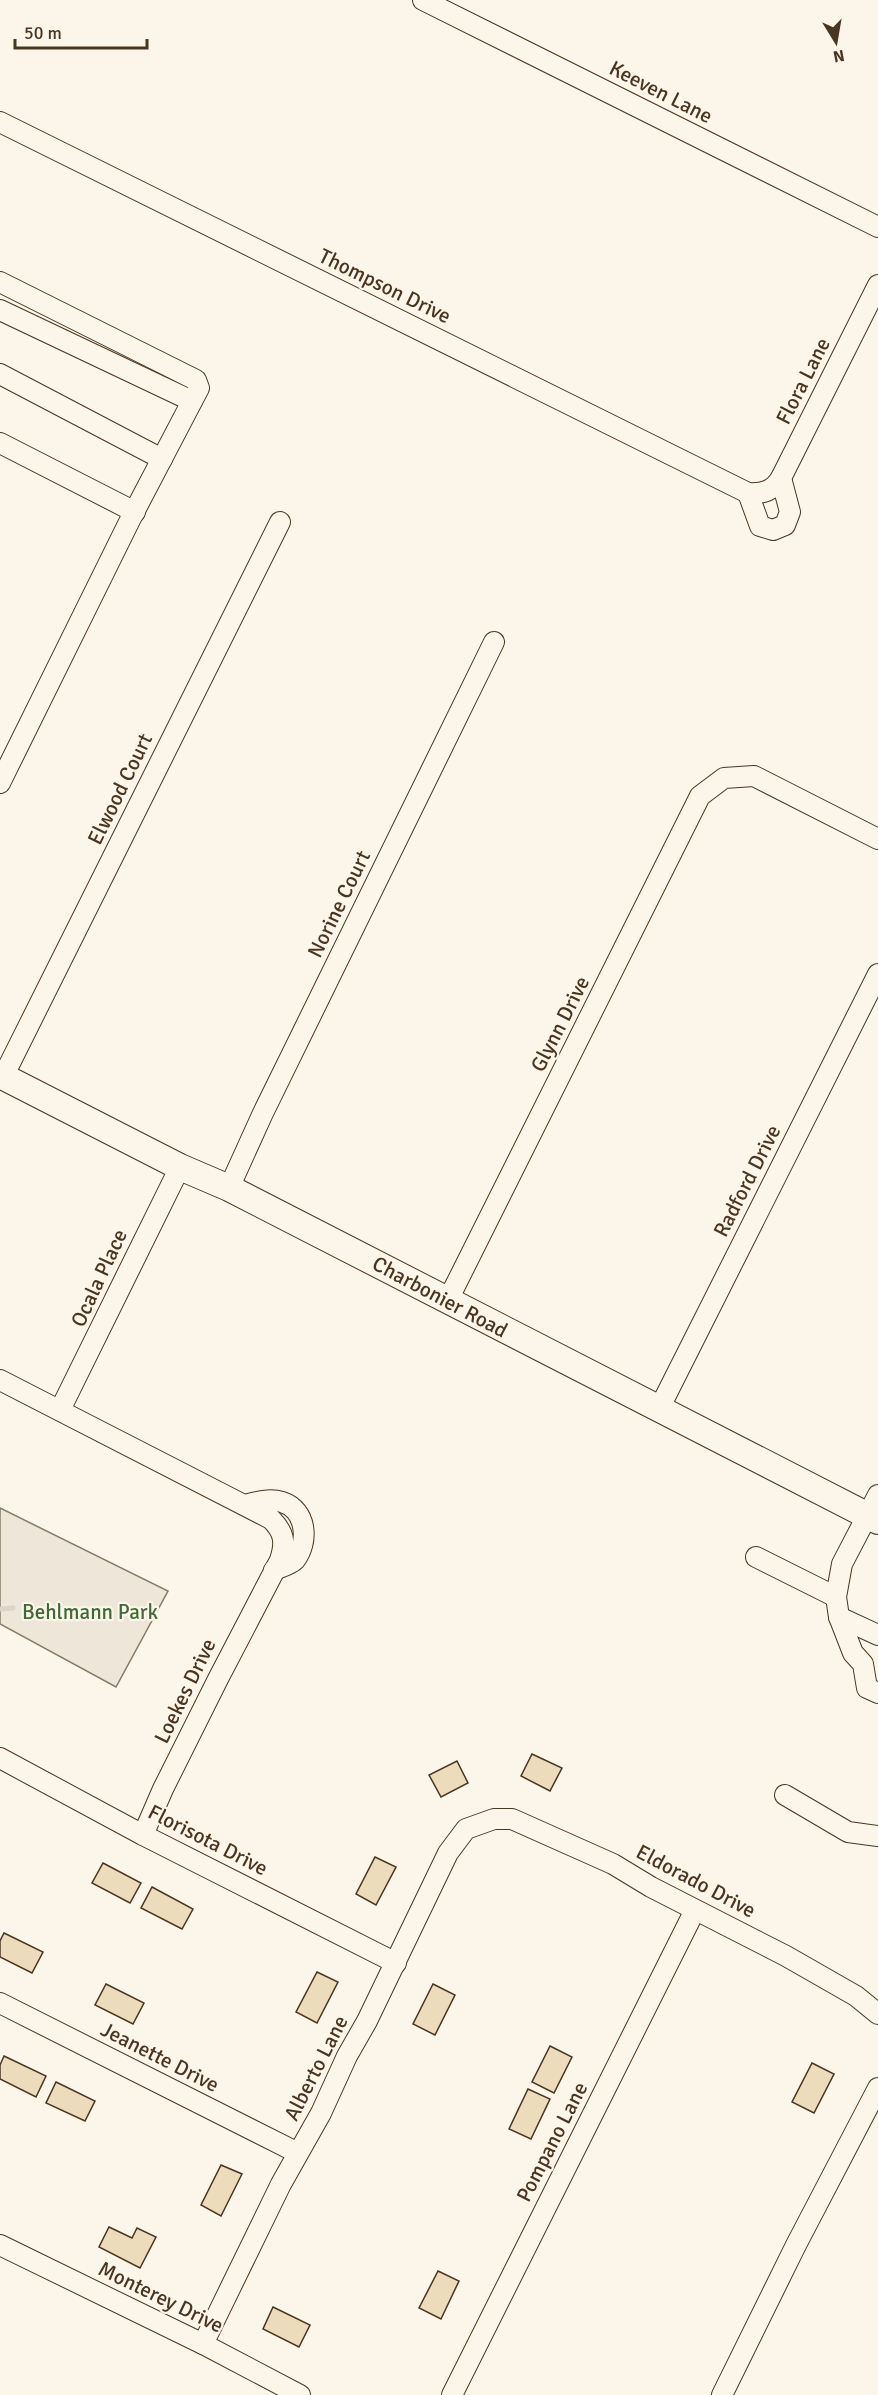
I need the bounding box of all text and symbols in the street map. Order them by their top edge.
scale bar [15,12,147,50]
north arrow [806,12,866,72]
text: 50 m [24,22,62,44]
text: N [831,45,846,67]
street label: Keeven Lane [605,55,717,129]
street label: Thompson Drive [315,243,455,329]
street label: Flora Lane [770,333,836,429]
street label: Elwood Court [82,729,158,849]
street label: Norine Court [302,846,376,962]
street label: Glynn Drive [525,972,595,1076]
street label: Radford Drive [708,1121,786,1241]
street label: Ocala Place [65,1225,133,1331]
street label: Charbonier Road [368,1250,512,1344]
park label: Behlmann Park [22,1599,159,1625]
street label: Loekes Drive [148,1634,222,1748]
street label: Florisota Drive [144,1799,272,1881]
street label: Eldorado Drive [632,1839,760,1923]
street label: Alberto Lane [278,2011,354,2125]
street label: Jeanette Drive [97,2016,223,2098]
street label: Pompano Lane [511,2078,593,2206]
street label: Monterey Drive [94,2256,228,2338]

